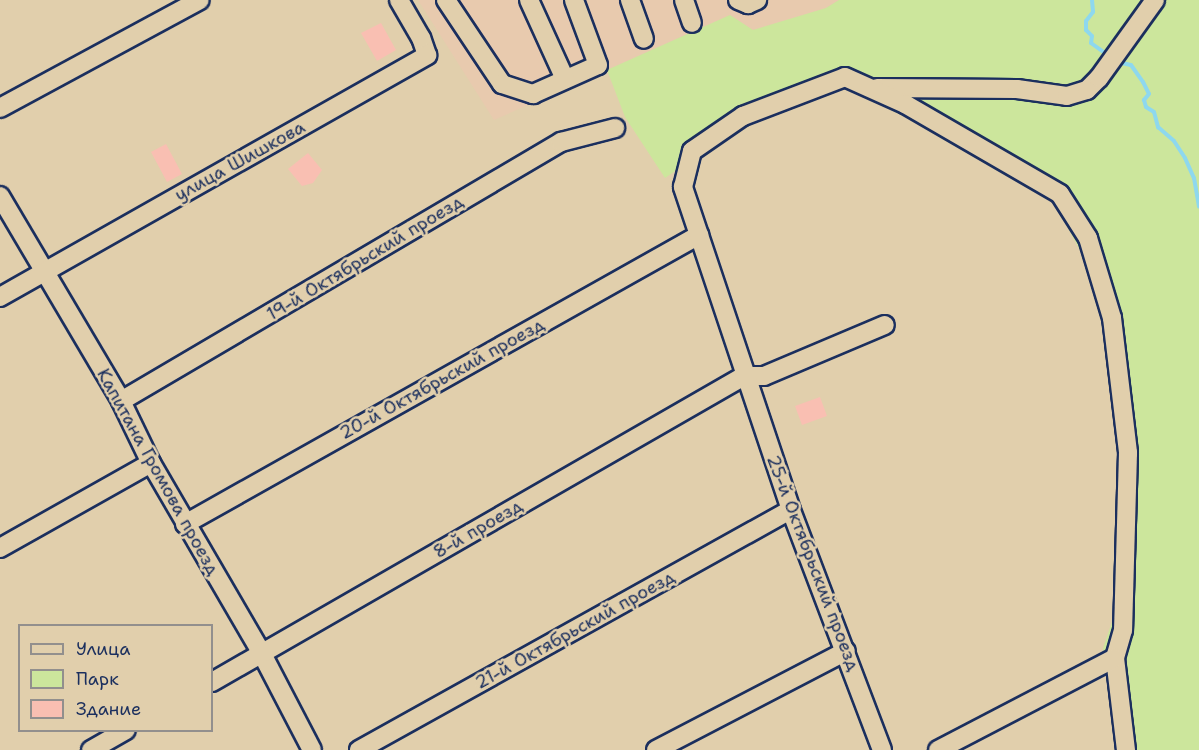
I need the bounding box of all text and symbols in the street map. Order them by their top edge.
street label: улица Шишкова [171,116,309,206]
street label: 19-й Октябрьский проезд [263,191,467,325]
street label: 20-й Октябрьский проезд [336,314,548,444]
street label: Капитана Громова проезд [92,365,224,579]
street label: 25-й Октябрьский проезд [762,452,864,674]
street label: 8-й проезд [430,495,526,563]
street label: 21-й Октябрьский проезд [471,566,679,694]
legend [18,624,213,732]
text: Улица [76,637,130,661]
text: Парк [76,667,119,691]
text: Здание [76,697,141,721]

